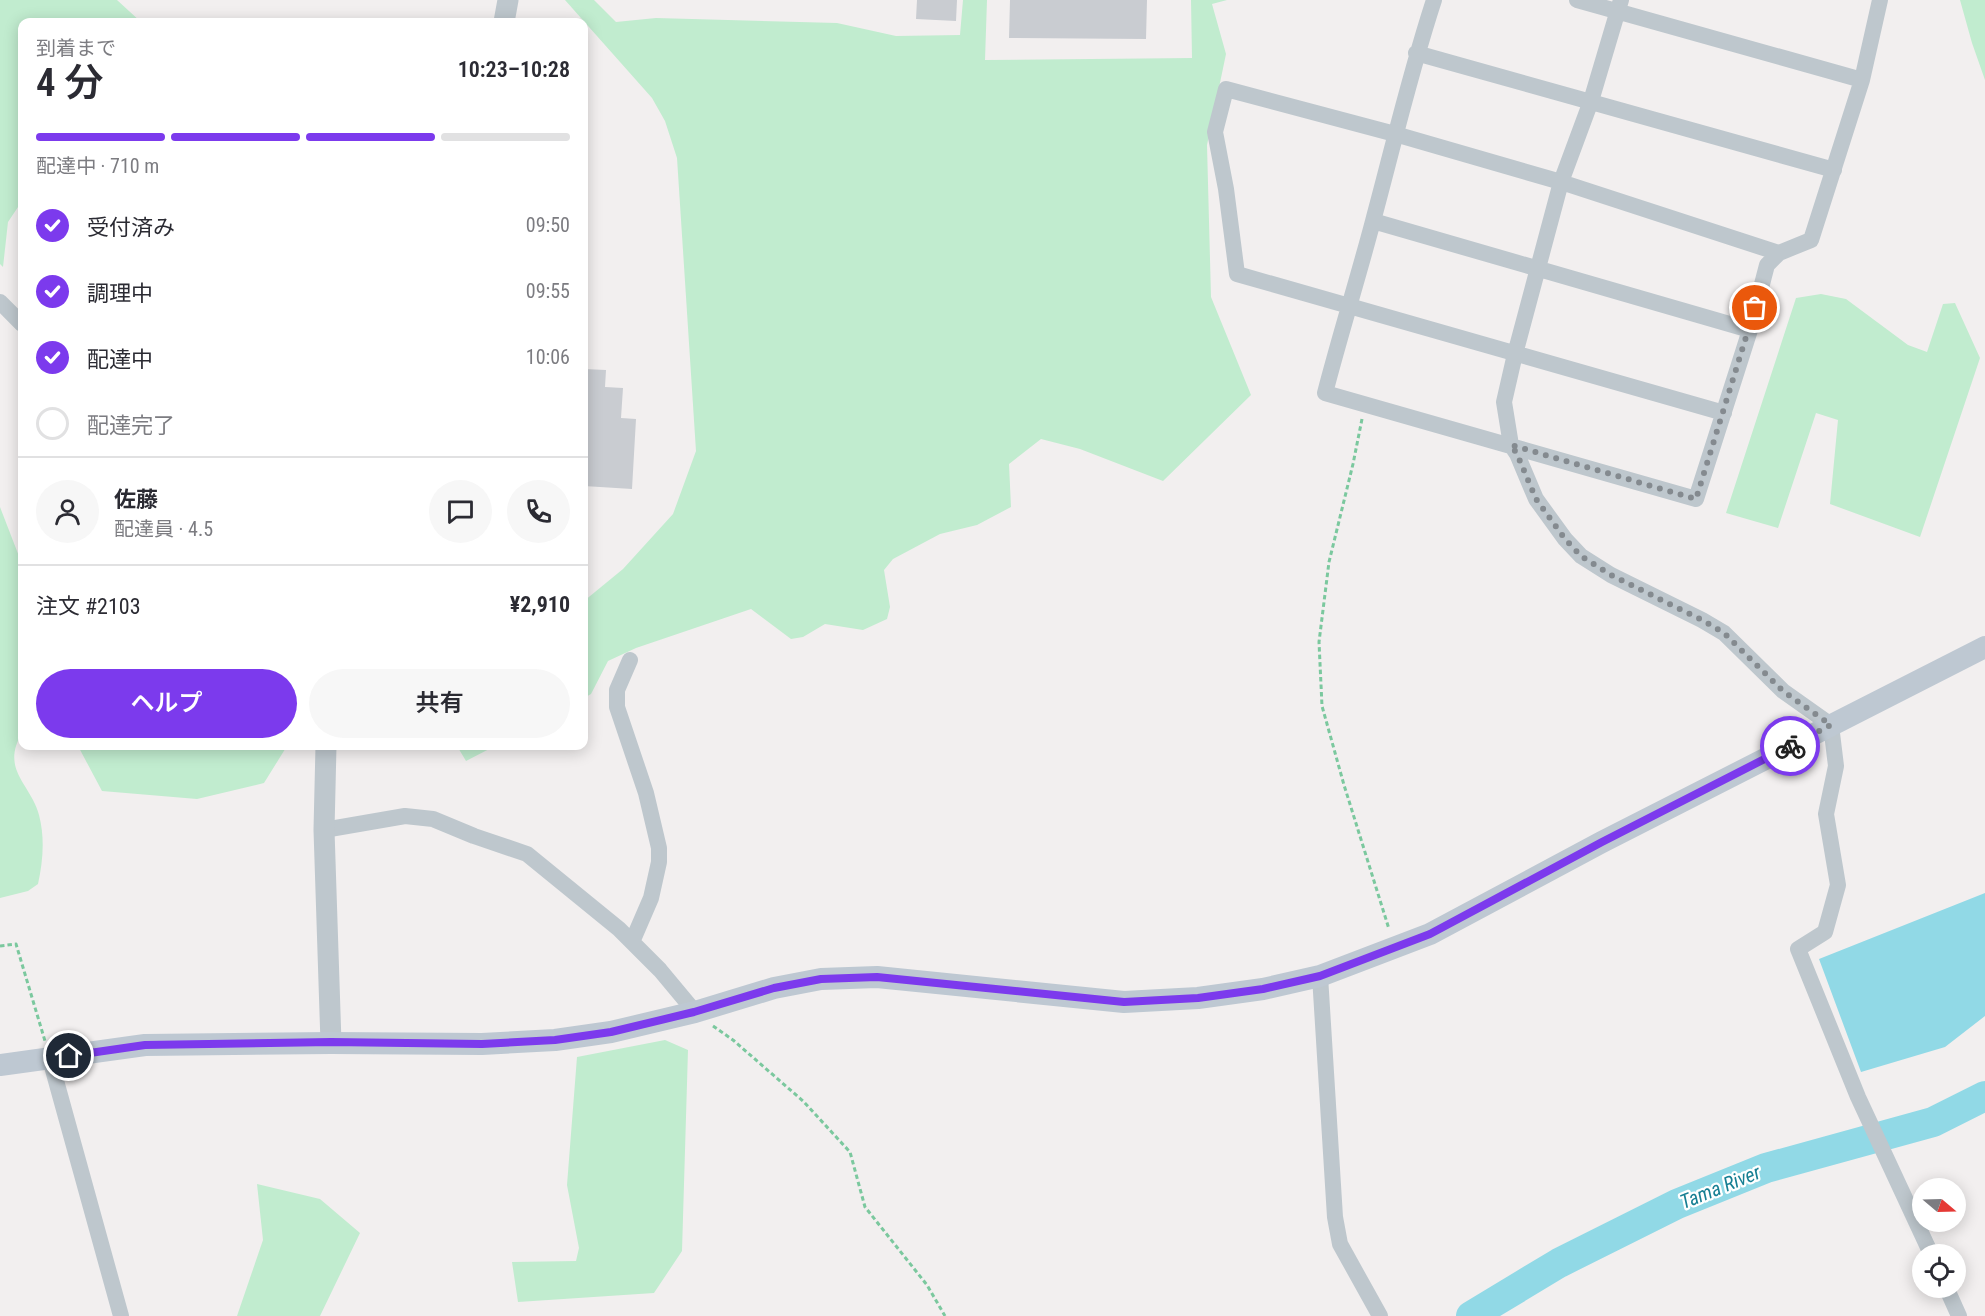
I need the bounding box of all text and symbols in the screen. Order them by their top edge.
text: 到着まで [36,36,116,60]
text: 10:23–10:28 [458,57,570,82]
text: 4 分 [36,60,104,106]
text: 配達中 · 710 m [36,154,159,178]
icon: check [36,209,69,242]
text: 09:50 [526,213,570,237]
text: 受付済み [87,215,175,240]
icon: check [36,275,69,308]
text: 09:55 [526,279,570,303]
text: 調理中 [87,281,153,306]
pin [1729,282,1780,333]
icon: bag [1738,291,1771,324]
icon: check [36,341,69,374]
text: 10:06 [526,345,570,369]
text: 配達中 [87,347,153,372]
text: 配達完了 [87,413,175,438]
button: person [36,480,99,543]
button: chat [429,480,492,543]
button: phone [507,480,570,543]
text: 佐藤 [114,487,158,512]
text: 配達員 · 4.5 [114,517,213,541]
text: ¥2,910 [510,592,570,617]
text: 注文 #2103 [36,594,141,619]
button: ヘルプ [36,669,297,738]
button: 共有 [309,669,570,738]
courier [1760,716,1820,776]
icon: bike [1774,730,1807,763]
pin [43,1030,94,1081]
icon: home [52,1039,85,1072]
water label: Tama River [1676,1160,1765,1214]
north arrow [1912,1178,1966,1232]
map controls [1912,1178,1966,1298]
button: locate [1912,1244,1966,1298]

